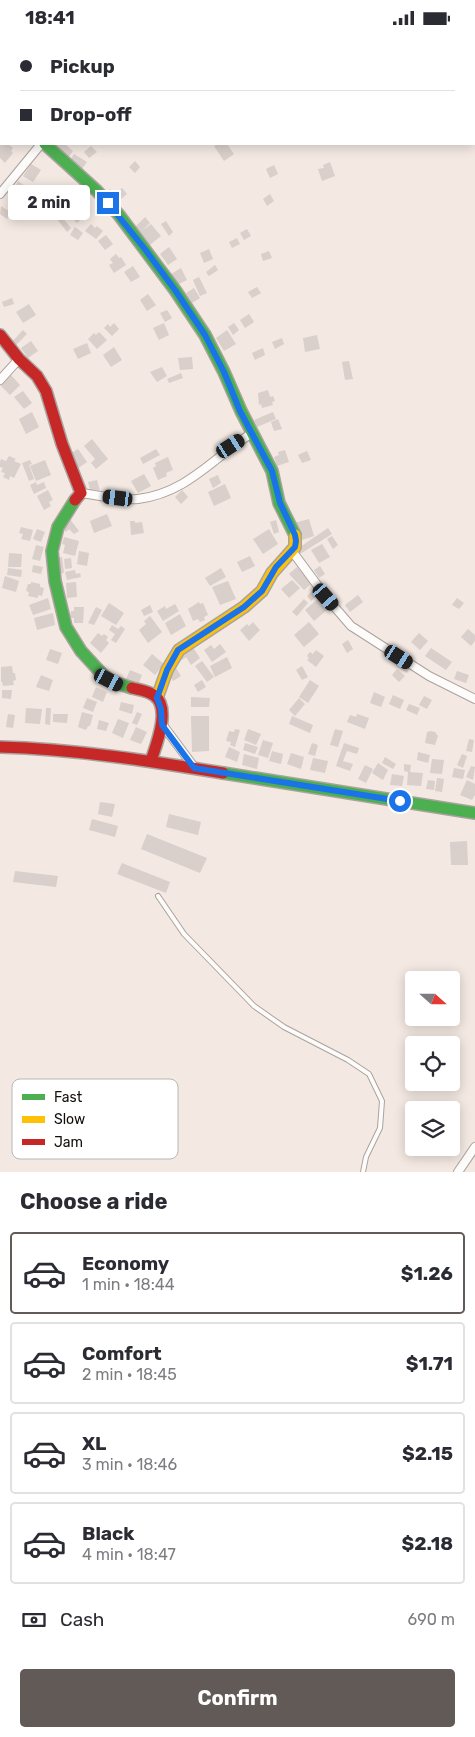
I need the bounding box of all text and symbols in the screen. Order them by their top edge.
text: 18:41 [25,6,75,29]
text: Pickup [50,55,115,78]
text: Drop-off [50,103,132,126]
callout: 2 min [8,185,90,221]
route end [97,192,119,214]
text: 2 min [27,193,71,212]
car [214,432,247,460]
car [102,489,133,507]
car [310,581,341,613]
car [382,643,415,671]
car [92,667,125,693]
route start [389,790,411,812]
north arrow [405,971,460,1026]
map controls [405,971,460,1156]
button: locate [405,1036,460,1091]
legend [12,1079,178,1159]
text: Fast [54,1089,83,1106]
button: layers [405,1101,460,1156]
text: Slow [54,1111,85,1128]
text: Jam [54,1134,83,1151]
text: Choose a ride [20,1188,167,1215]
icon: car [22,1251,67,1296]
text: Economy [82,1252,169,1275]
text: $1.26 [401,1262,453,1285]
text: 1 min · 18:44 [82,1275,175,1294]
icon: car [22,1341,67,1386]
text: Comfort [82,1342,162,1365]
text: $1.71 [406,1352,453,1375]
text: 2 min · 18:45 [82,1365,177,1384]
icon: car [22,1431,67,1476]
text: XL [82,1432,106,1455]
text: $2.15 [402,1442,453,1465]
text: 3 min · 18:46 [82,1455,177,1474]
icon: car [22,1521,67,1566]
text: Black [82,1522,134,1545]
text: $2.18 [401,1532,453,1555]
text: 4 min · 18:47 [82,1545,176,1564]
icon: cash [20,1606,48,1634]
text: Cash [60,1608,104,1631]
text: 690 m [408,1610,455,1629]
button: Confirm [20,1669,455,1727]

